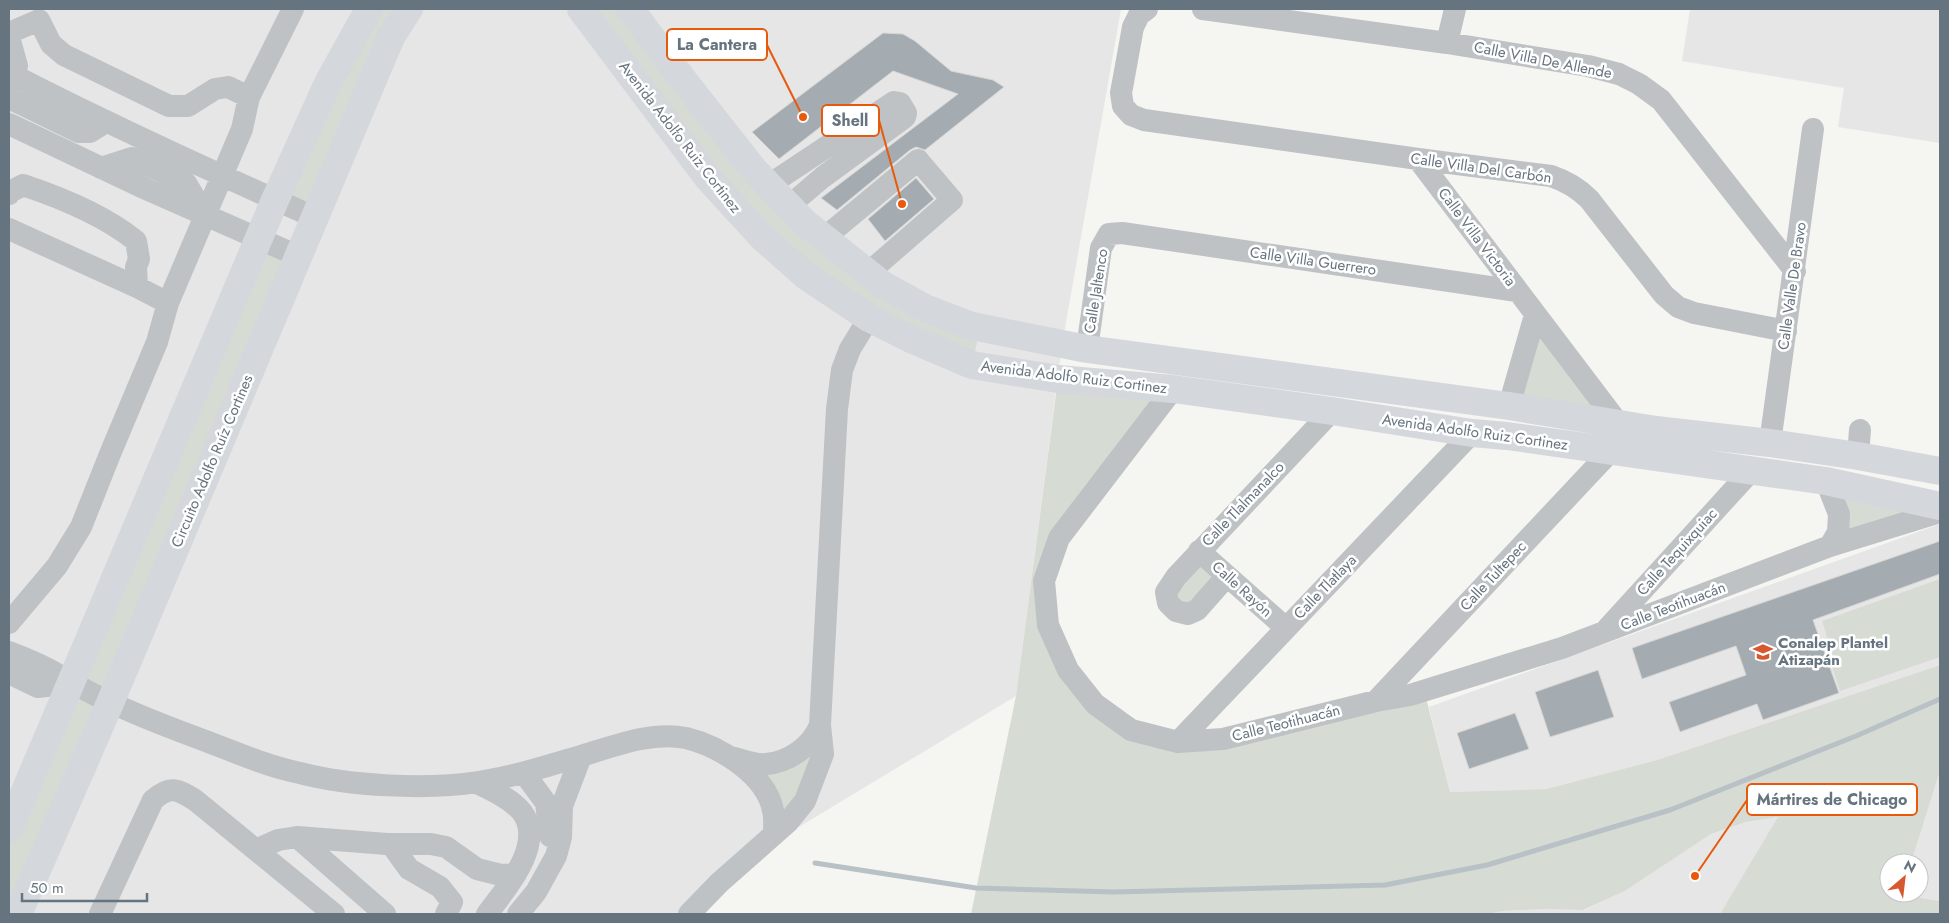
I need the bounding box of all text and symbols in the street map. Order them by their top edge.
callout: La Cantera [667,29,767,60]
text: La Cantera [677,33,757,56]
street label: Calle Villa De Allende [1472,36,1614,84]
street label: Avenida Adolfo Ruiz Cortinez [614,56,746,218]
callout: Shell [822,105,879,136]
text: Shell [832,109,868,132]
street label: Calle Villa Del Carbón [1409,147,1553,189]
street label: Calle Villa Victoria [1433,183,1521,291]
street label: Calle Valle De Bravo [1772,221,1812,351]
street label: Calle Villa Guerrero [1249,241,1377,281]
street label: Calle Jaltenco [1078,247,1114,335]
street label: Avenida Adolfo Ruiz Cortinez [980,355,1168,399]
street label: Circuito Adolfo Ruíz Cortines [166,371,258,551]
street label: Avenida Adolfo Ruiz Cortinez [1381,408,1569,456]
street label: Calle Tlalmanalco [1197,457,1289,551]
street label: Calle Tequixquiac [1632,503,1722,601]
street label: Calle Tultepec [1455,536,1531,616]
street label: Calle Tlatlaya [1289,550,1361,624]
street label: Calle Rayón [1207,556,1277,622]
street label: Calle Teotihuacán [1617,576,1729,636]
place label: Conalep Plantel Atizapán [1777,632,1888,671]
school or university icon: Conalep Plantel Atizapán [1752,641,1774,663]
street label: Calle Teotihuacán [1230,699,1342,747]
callout: Mártires de Chicago [1747,784,1917,815]
text: Mártires de Chicago [1757,788,1907,811]
north arrow [1879,853,1929,903]
text: N [1900,855,1920,878]
scale bar [22,870,148,902]
text: 50 m [30,877,64,899]

